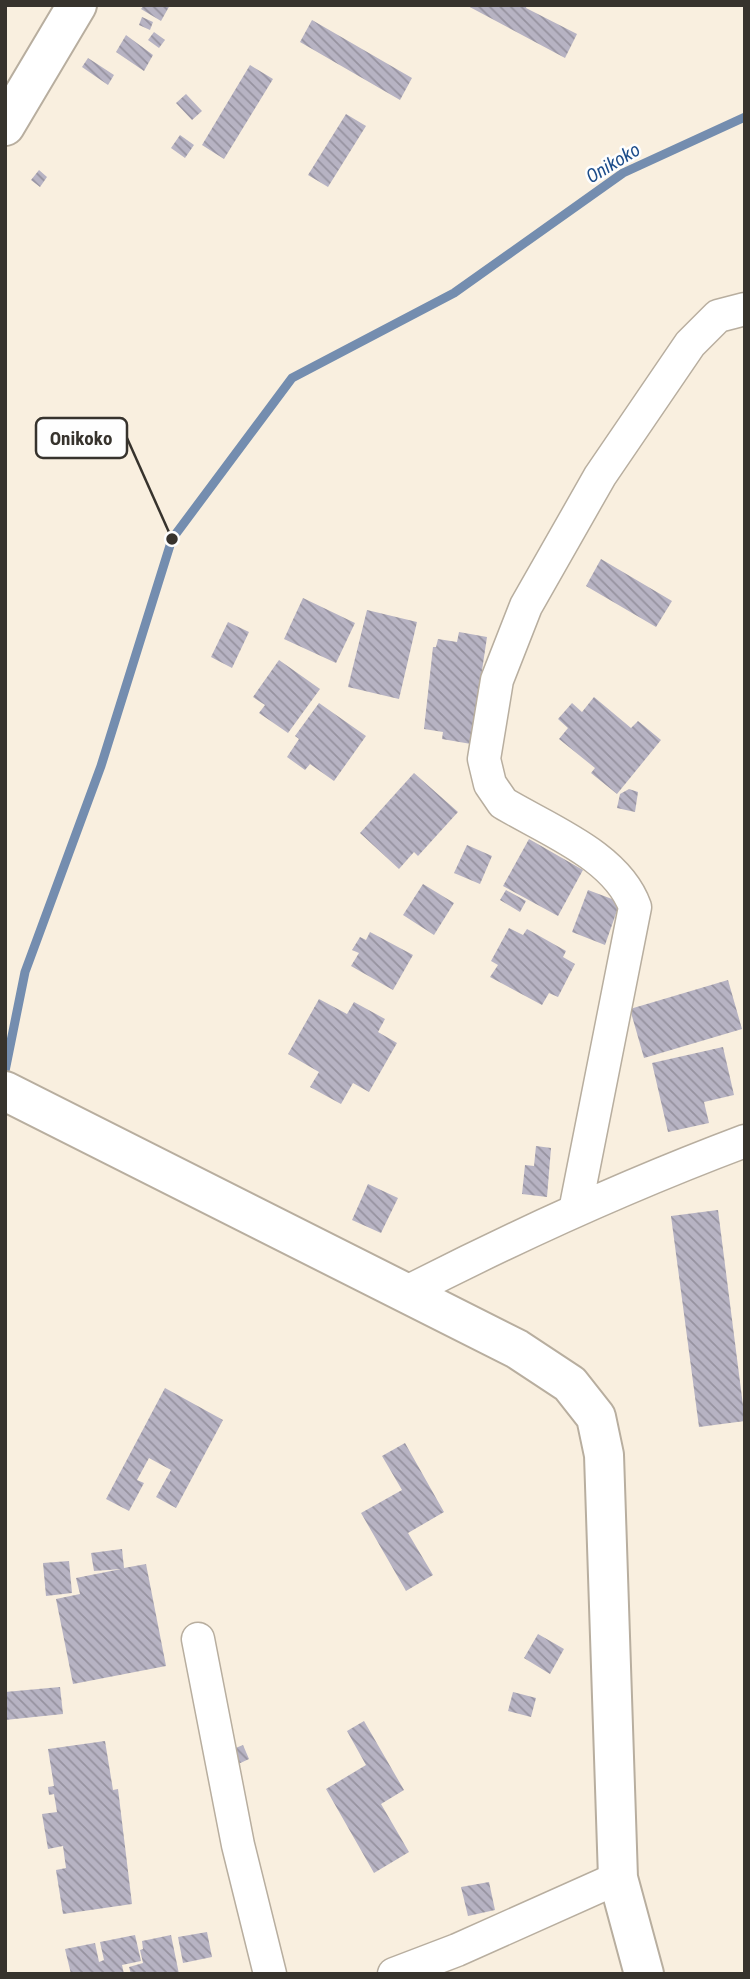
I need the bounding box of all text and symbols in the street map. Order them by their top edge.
water label: Onikoko [582,138,644,188]
callout: Onikoko [36,418,127,458]
text: Onikoko [50,427,112,450]

